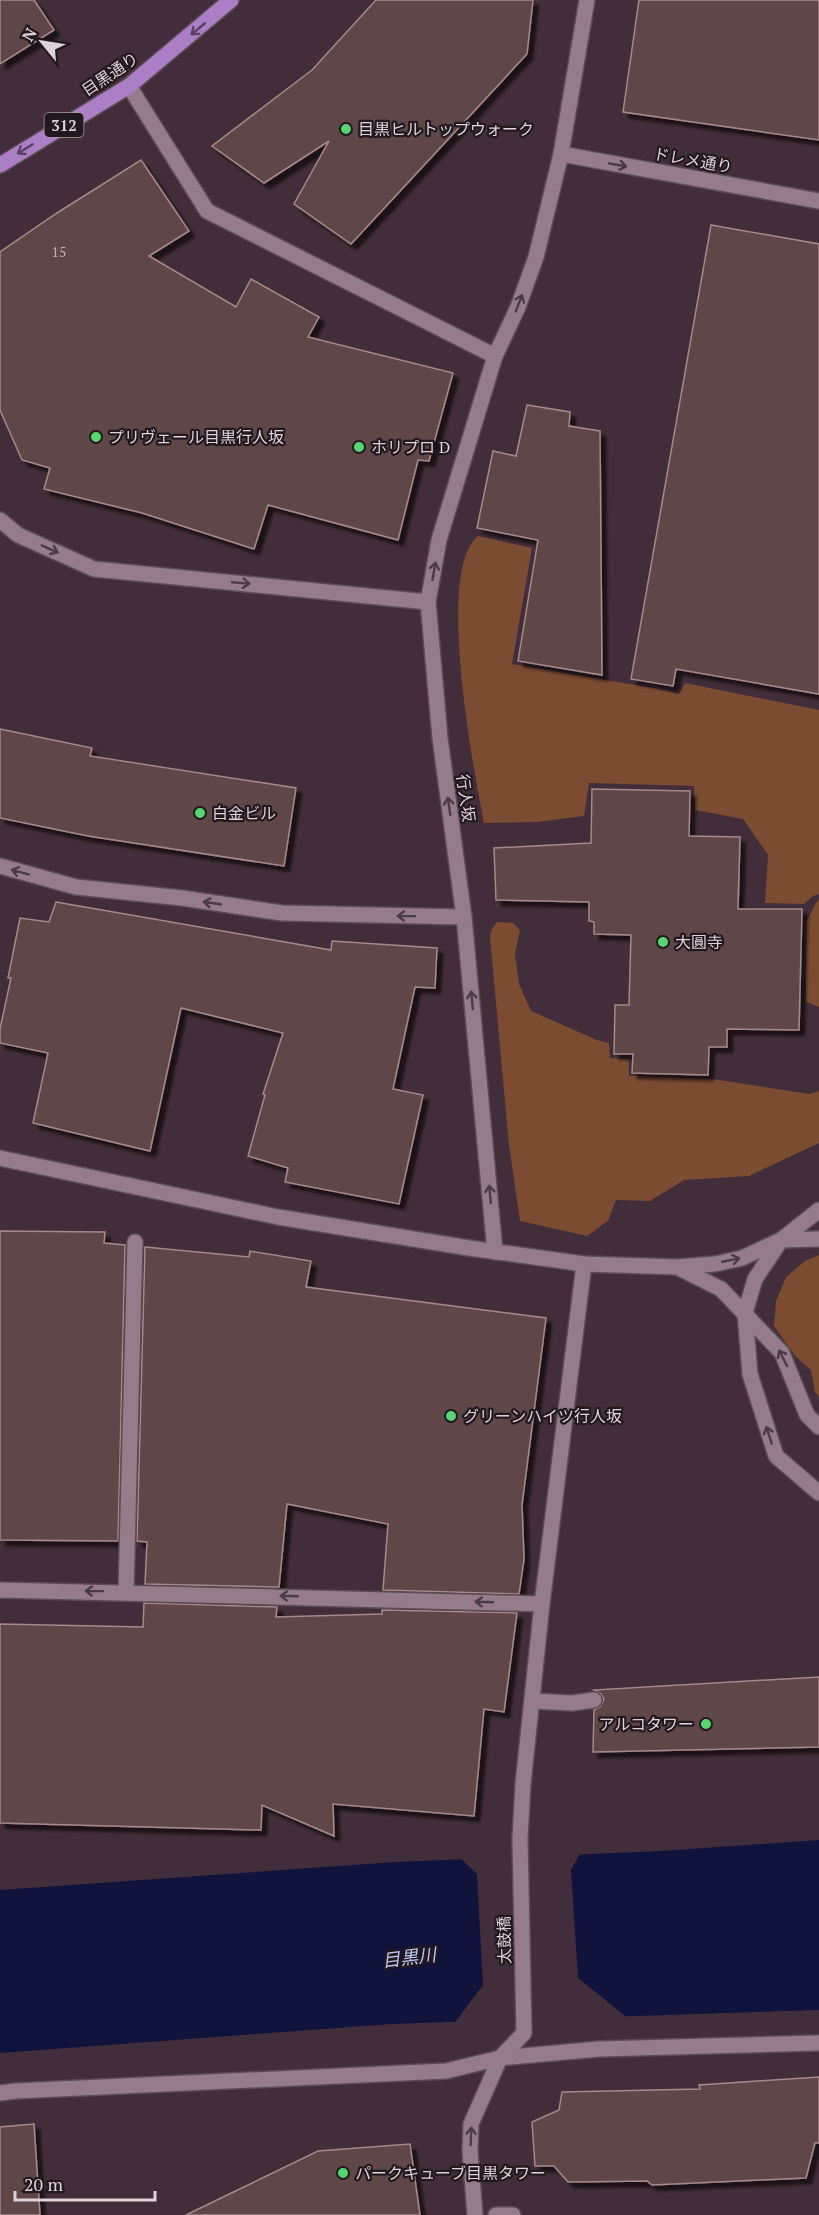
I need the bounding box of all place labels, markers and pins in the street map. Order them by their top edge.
place label: 目黒ヒルトップウォーク [358,118,534,140]
marker: 目黒ヒルトップウォーク [339,122,353,136]
place label: プリヴェール目黒行人坂 [108,426,284,448]
marker: プリヴェール目黒行人坂 [89,430,103,444]
place label: ホリプロ D [371,436,450,458]
marker: ホリプロ D [352,440,366,454]
place label: 白金ビル [212,802,276,824]
marker: 白金ビル [193,806,207,820]
place label: 大圓寺 [675,931,723,953]
marker: 大圓寺 [656,935,670,949]
place label: グリーンハイツ行人坂 [463,1405,622,1427]
marker: グリーンハイツ行人坂 [444,1409,458,1423]
place label: アルコタワー [598,1713,694,1735]
marker: アルコタワー [699,1717,713,1731]
place label: パークキューブ目黒タワー [355,2162,546,2184]
marker: パークキューブ目黒タワー [336,2166,350,2180]

